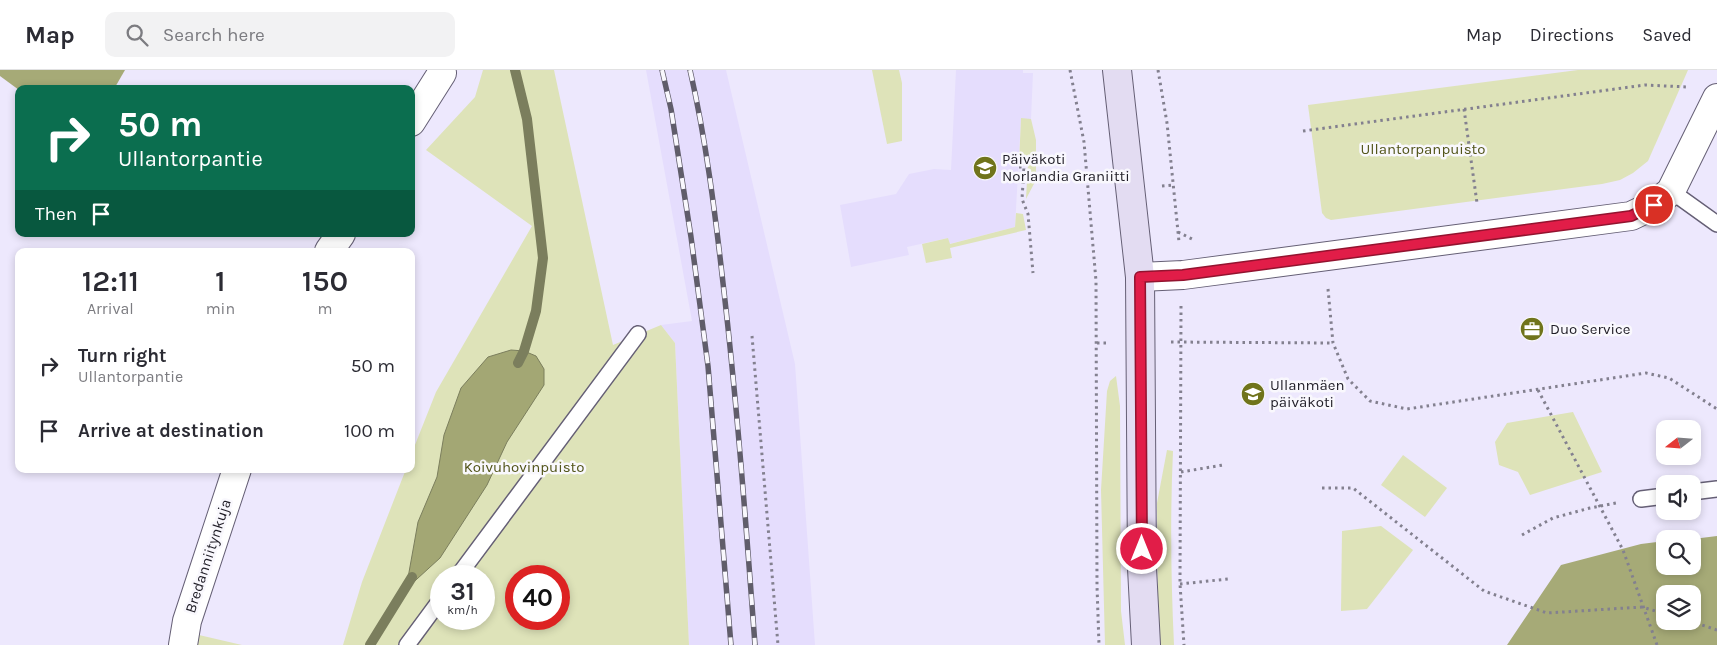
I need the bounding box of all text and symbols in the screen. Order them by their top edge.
search box [105,12,455,57]
text: Map [25,21,75,49]
icon: search [123,21,151,49]
text: Search here [163,24,265,46]
text: Map [1466,24,1502,46]
text: Directions [1530,24,1614,46]
text: Saved [1642,24,1692,46]
text: 50 m [118,104,203,145]
icon: right [35,105,100,170]
park label: Ullantorpanpuisto [1361,140,1485,158]
text: Ullantorpantie [118,146,263,172]
place label: Päiväkoti Norlandia Graniitti [1002,150,1130,185]
school or university icon: Päiväkoti Norlandia Graniitti [972,155,998,181]
pin [1633,184,1675,226]
icon: arrive [1640,191,1668,219]
icon: arrive [87,200,115,228]
text: Then [35,203,77,225]
text: 12:11 [82,263,139,299]
text: 1 [215,263,226,299]
text: 150 [302,263,348,299]
text: Arrival [87,299,134,318]
text: min [206,299,235,318]
text: m [318,299,333,318]
office icon: Duo Service [1519,316,1545,342]
place label: Duo Service [1550,320,1630,338]
text: Turn right [78,345,167,367]
icon: right [35,352,63,380]
text: 50 m [351,355,395,377]
text: Ullantorpantie [78,367,183,386]
place label: Ullanmäen päiväkoti [1270,376,1345,411]
school or university icon: Ullanmäen päiväkoti [1240,381,1266,407]
icon: arrive [35,417,63,445]
text: Arrive at destination [78,420,264,442]
text: 100 m [344,420,395,442]
north arrow [1656,420,1701,465]
map controls [1656,420,1701,630]
park label: Koivuhovinpuisto [464,458,584,476]
button: sound [1656,475,1701,520]
street label: Bredanniitynkuja [181,497,235,615]
position arrow [1115,522,1167,574]
button: search [1656,530,1701,575]
speed limit sign: 40 [505,565,570,630]
text: 31 [450,577,475,606]
button: layers [1656,585,1701,630]
text: km/h [447,603,478,617]

